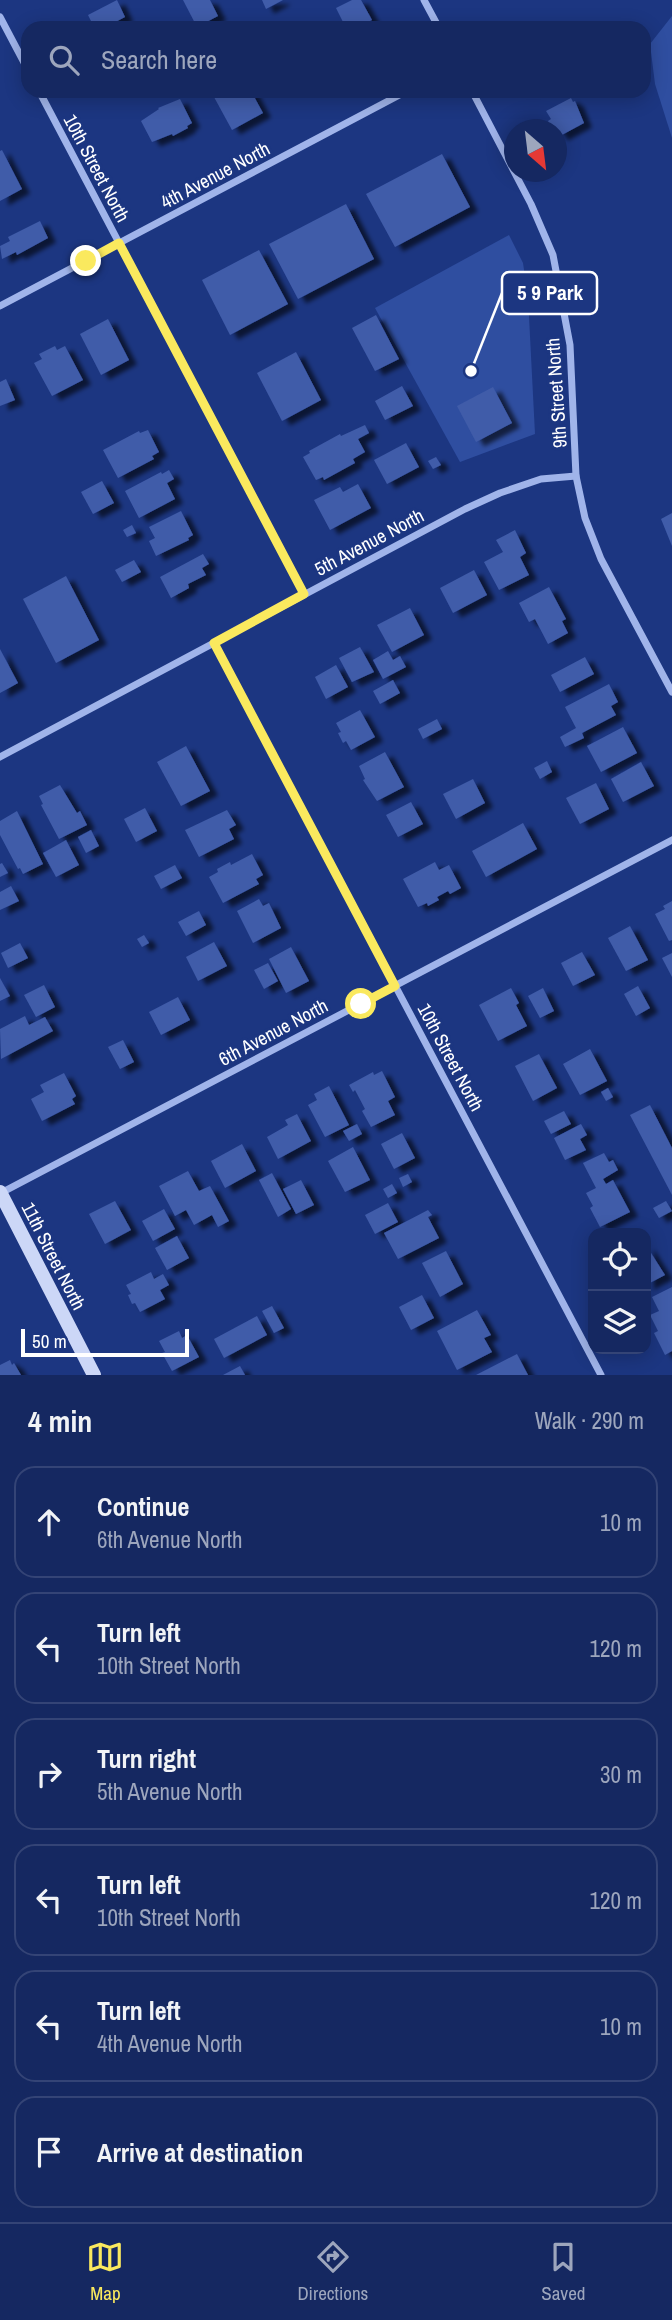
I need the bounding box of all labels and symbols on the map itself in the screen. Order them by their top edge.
street label: 10th Street North [58,110,136,226]
north arrow [504,119,567,182]
street label: 4th Avenue North [156,135,274,215]
route end [70,245,101,276]
callout: 5 9 Park [502,272,597,314]
text: 5 9 Park [517,278,583,307]
street label: 9th Street North [539,337,573,449]
street label: 5th Avenue North [310,502,428,582]
route start [345,988,376,1019]
street label: 6th Avenue North [214,992,332,1072]
street label: 10th Street North [412,999,490,1115]
street label: 11th Street North [16,1198,92,1314]
scale bar [21,1326,189,1358]

